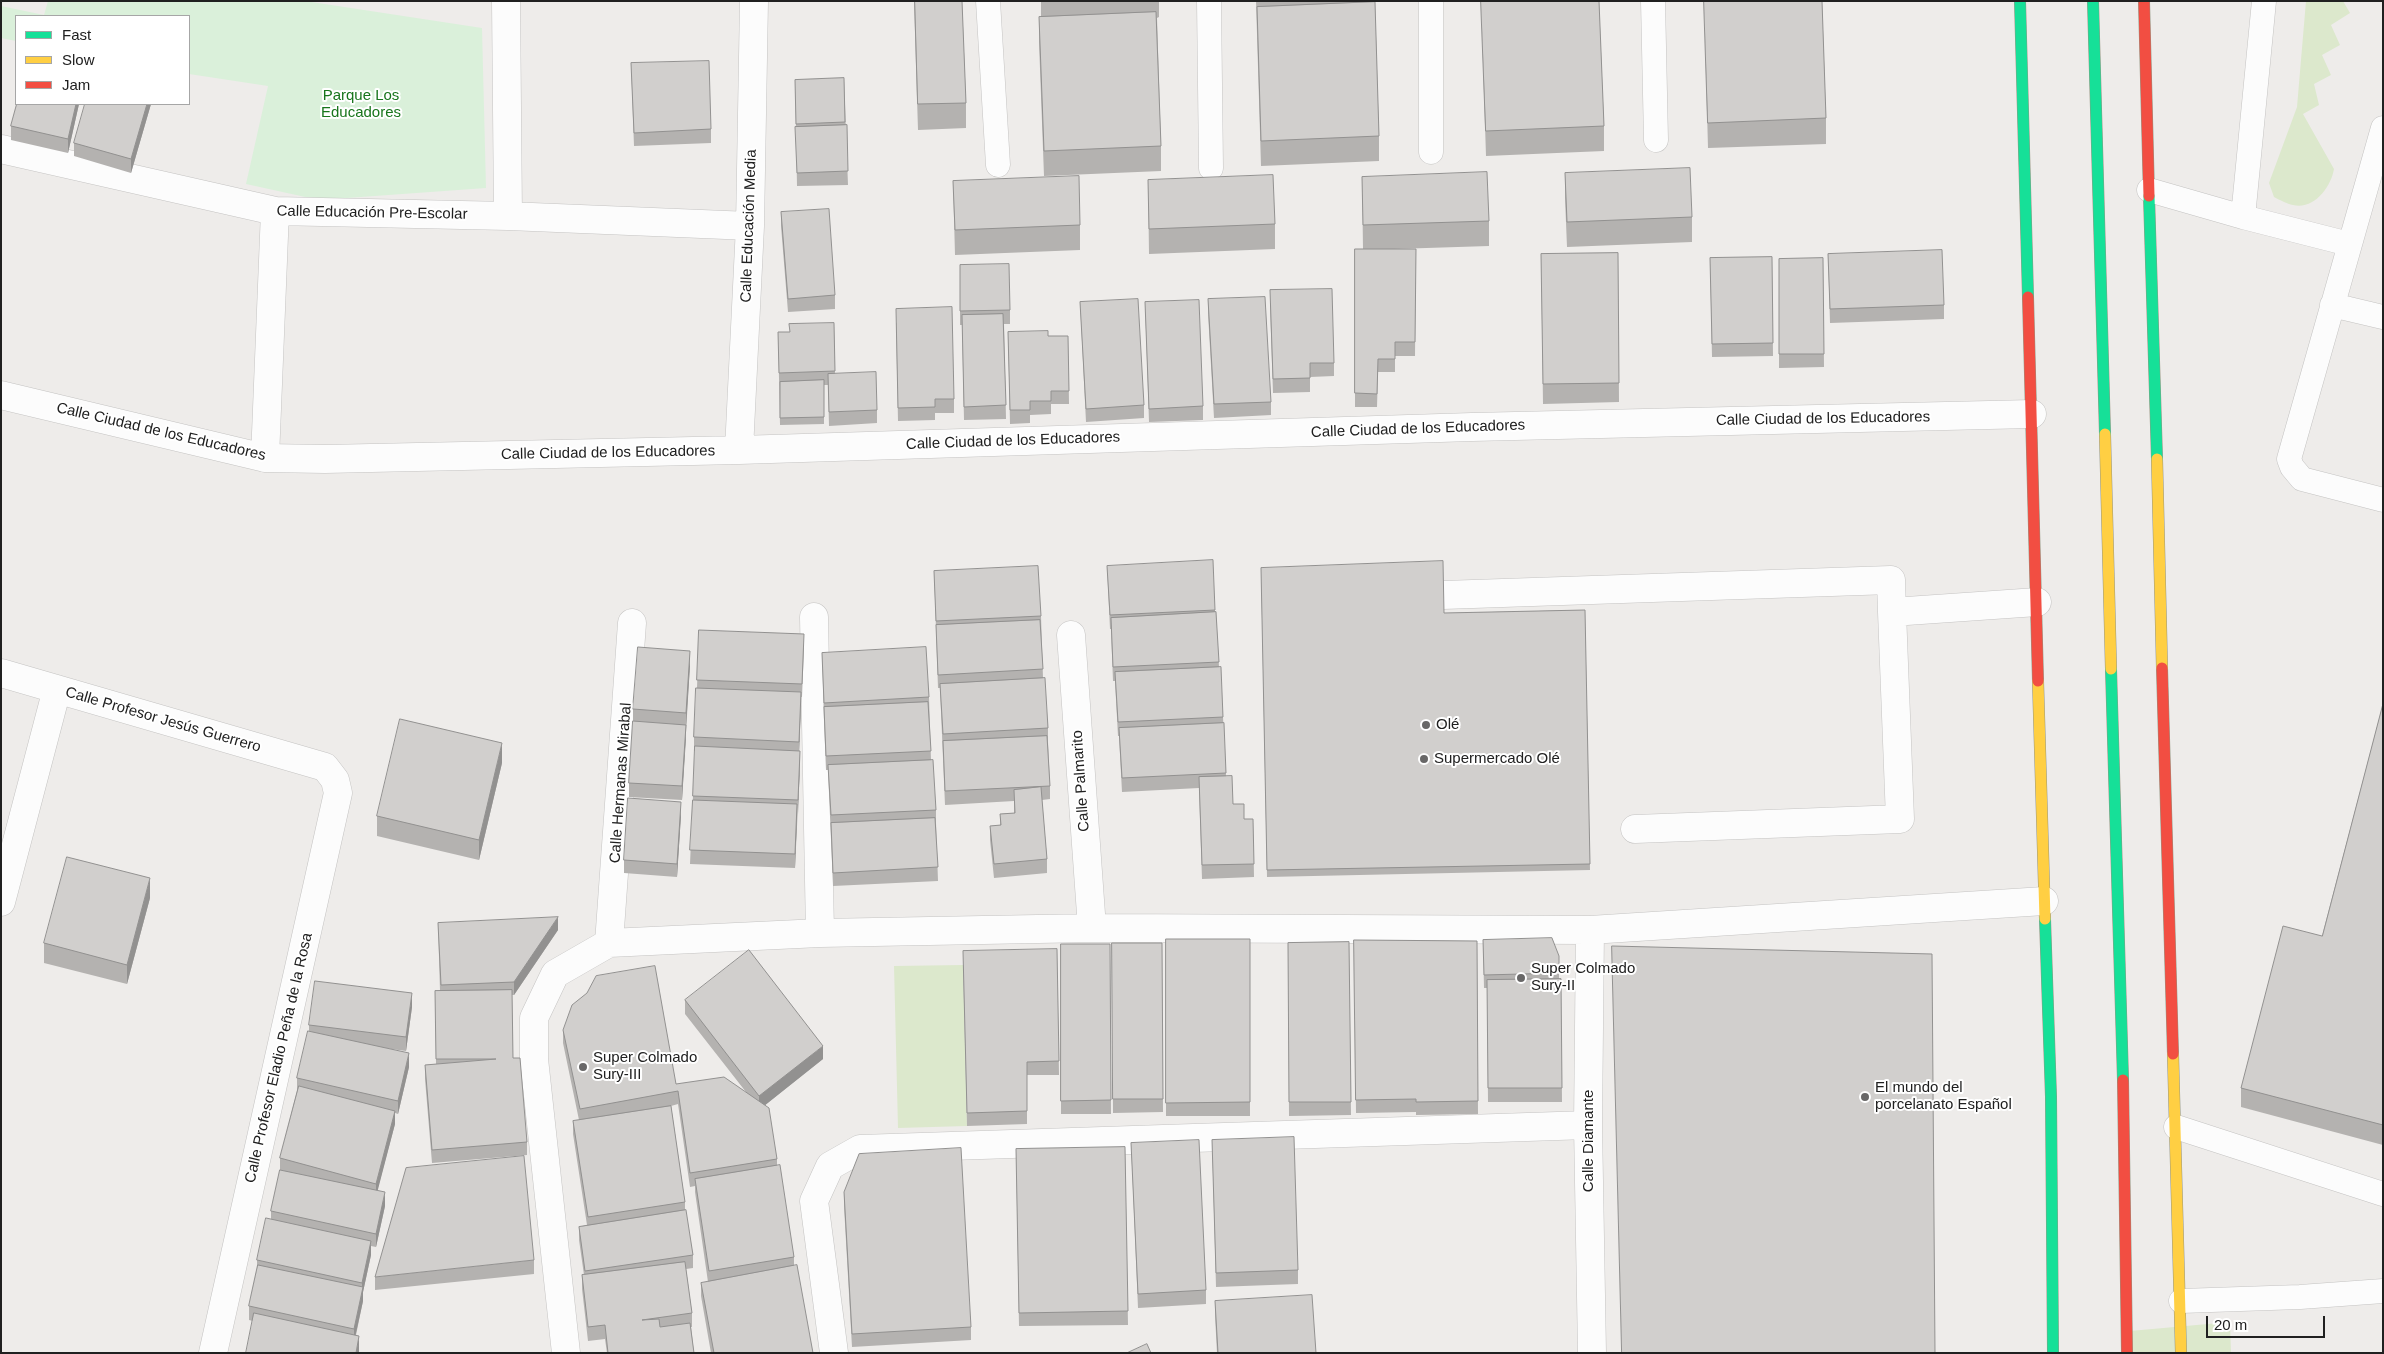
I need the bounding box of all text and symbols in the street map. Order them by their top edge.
legend [15,15,190,105]
text: Fast [62,26,91,43]
text: Slow [62,51,95,68]
text: Jam [62,76,90,93]
park label: Parque Los Educadores [321,87,401,122]
street label: Calle Educación Media [737,149,761,303]
street label: Calle Educación Pre-Escolar [276,202,468,224]
street label: Calle Ciudad de los Educadores [55,399,267,465]
street label: Calle Ciudad de los Educadores [1716,408,1930,430]
street label: Calle Ciudad de los Educadores [1311,416,1525,442]
street label: Calle Ciudad de los Educadores [906,428,1120,454]
street label: Calle Ciudad de los Educadores [501,442,715,464]
street label: Calle Profesor Jesús Guerrero [63,683,263,757]
street label: Calle Hermanas Mirabal [606,702,636,864]
place label: Olé [1436,716,1459,734]
marker: Olé [1420,719,1432,731]
street label: Calle Palmarito [1068,730,1094,832]
place label: Supermercado Olé [1434,750,1560,768]
marker: Supermercado Olé [1418,753,1430,765]
street label: Calle Profesor Eladio Peña de la Rosa [241,931,317,1185]
place label: Super Colmado Sury-II [1531,960,1635,995]
marker: Super Colmado Sury-II [1515,972,1527,984]
place label: Super Colmado Sury-III [593,1049,697,1084]
marker: Super Colmado Sury-III [577,1061,589,1073]
place label: El mundo del porcelanato Español [1875,1079,2012,1114]
street label: Calle Diamante [1580,1090,1598,1192]
marker: El mundo del porcelanato Español [1859,1091,1871,1103]
scale bar [2209,1306,2328,1338]
text: 20 m [2214,1316,2247,1333]

